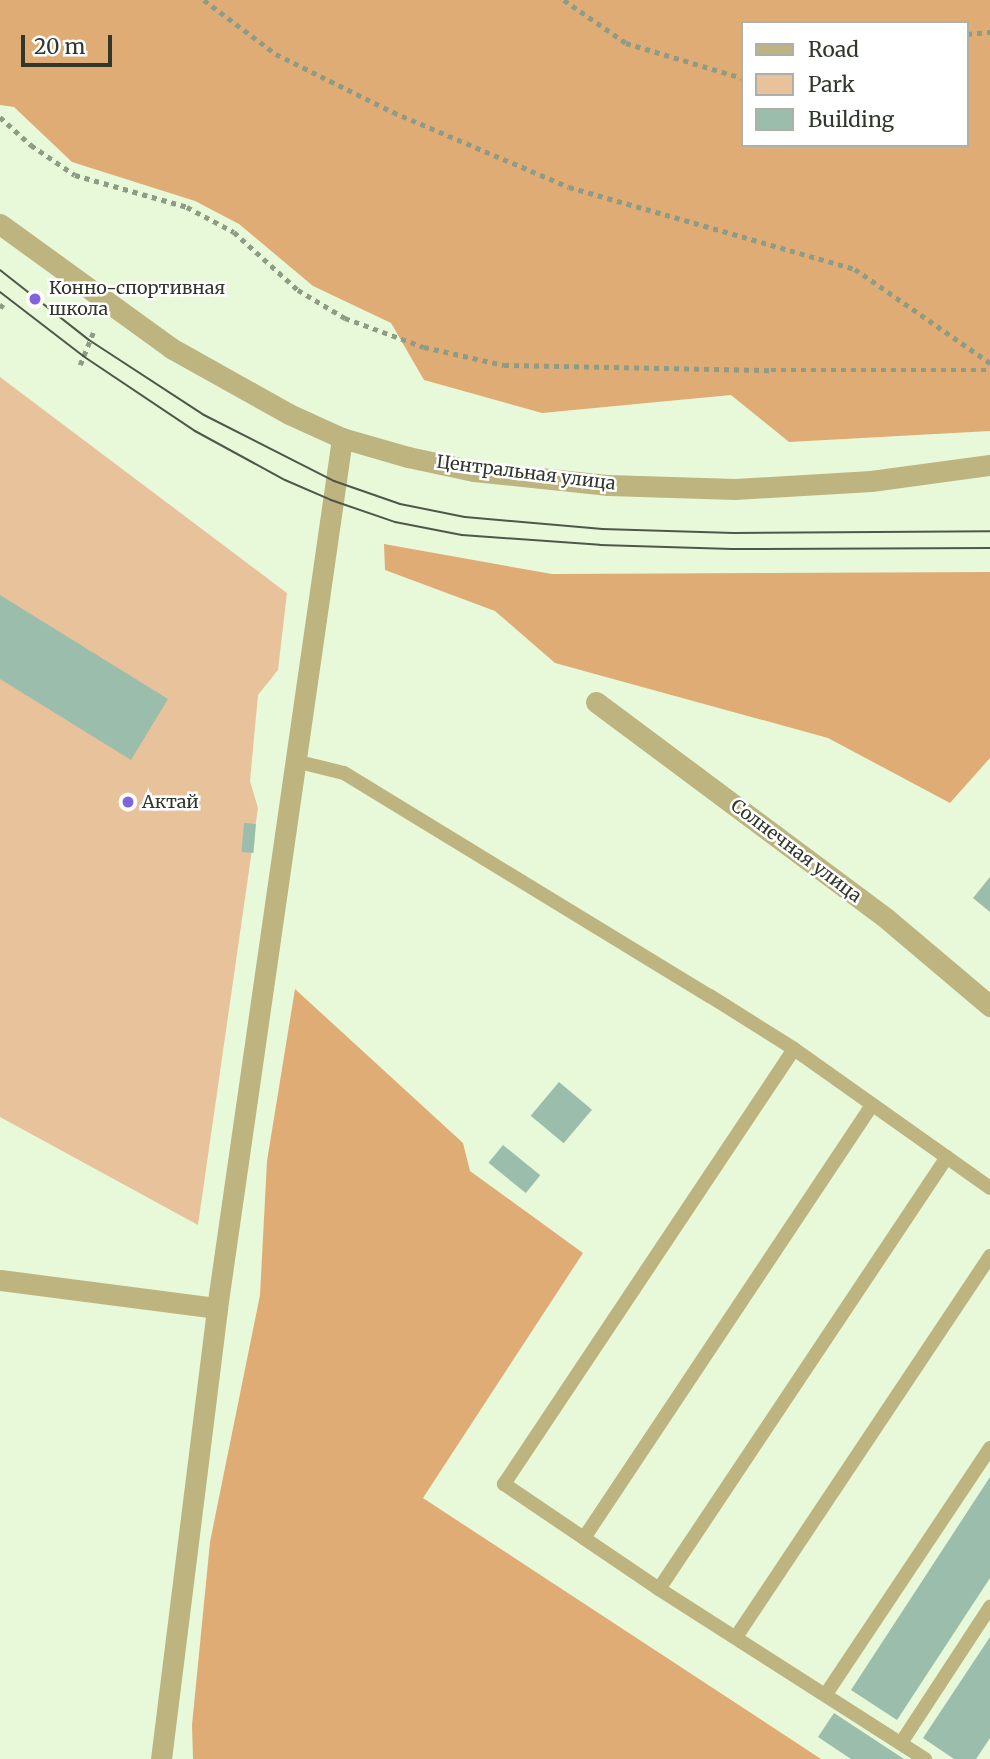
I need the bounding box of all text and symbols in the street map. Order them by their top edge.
scale bar [24,21,116,65]
legend [741,21,969,147]
text: 20 m [34,33,85,60]
text: Road [808,36,859,63]
text: Park [808,71,855,98]
text: Building [808,106,894,133]
place label: Конно-спортивная школа [49,278,225,320]
marker: Конно-спортивная школа [27,291,43,307]
street label: Центральная улица [435,451,617,495]
place label: Актай [142,791,199,813]
marker: Актай [120,794,136,810]
street label: Солнечная улица [726,795,866,907]

